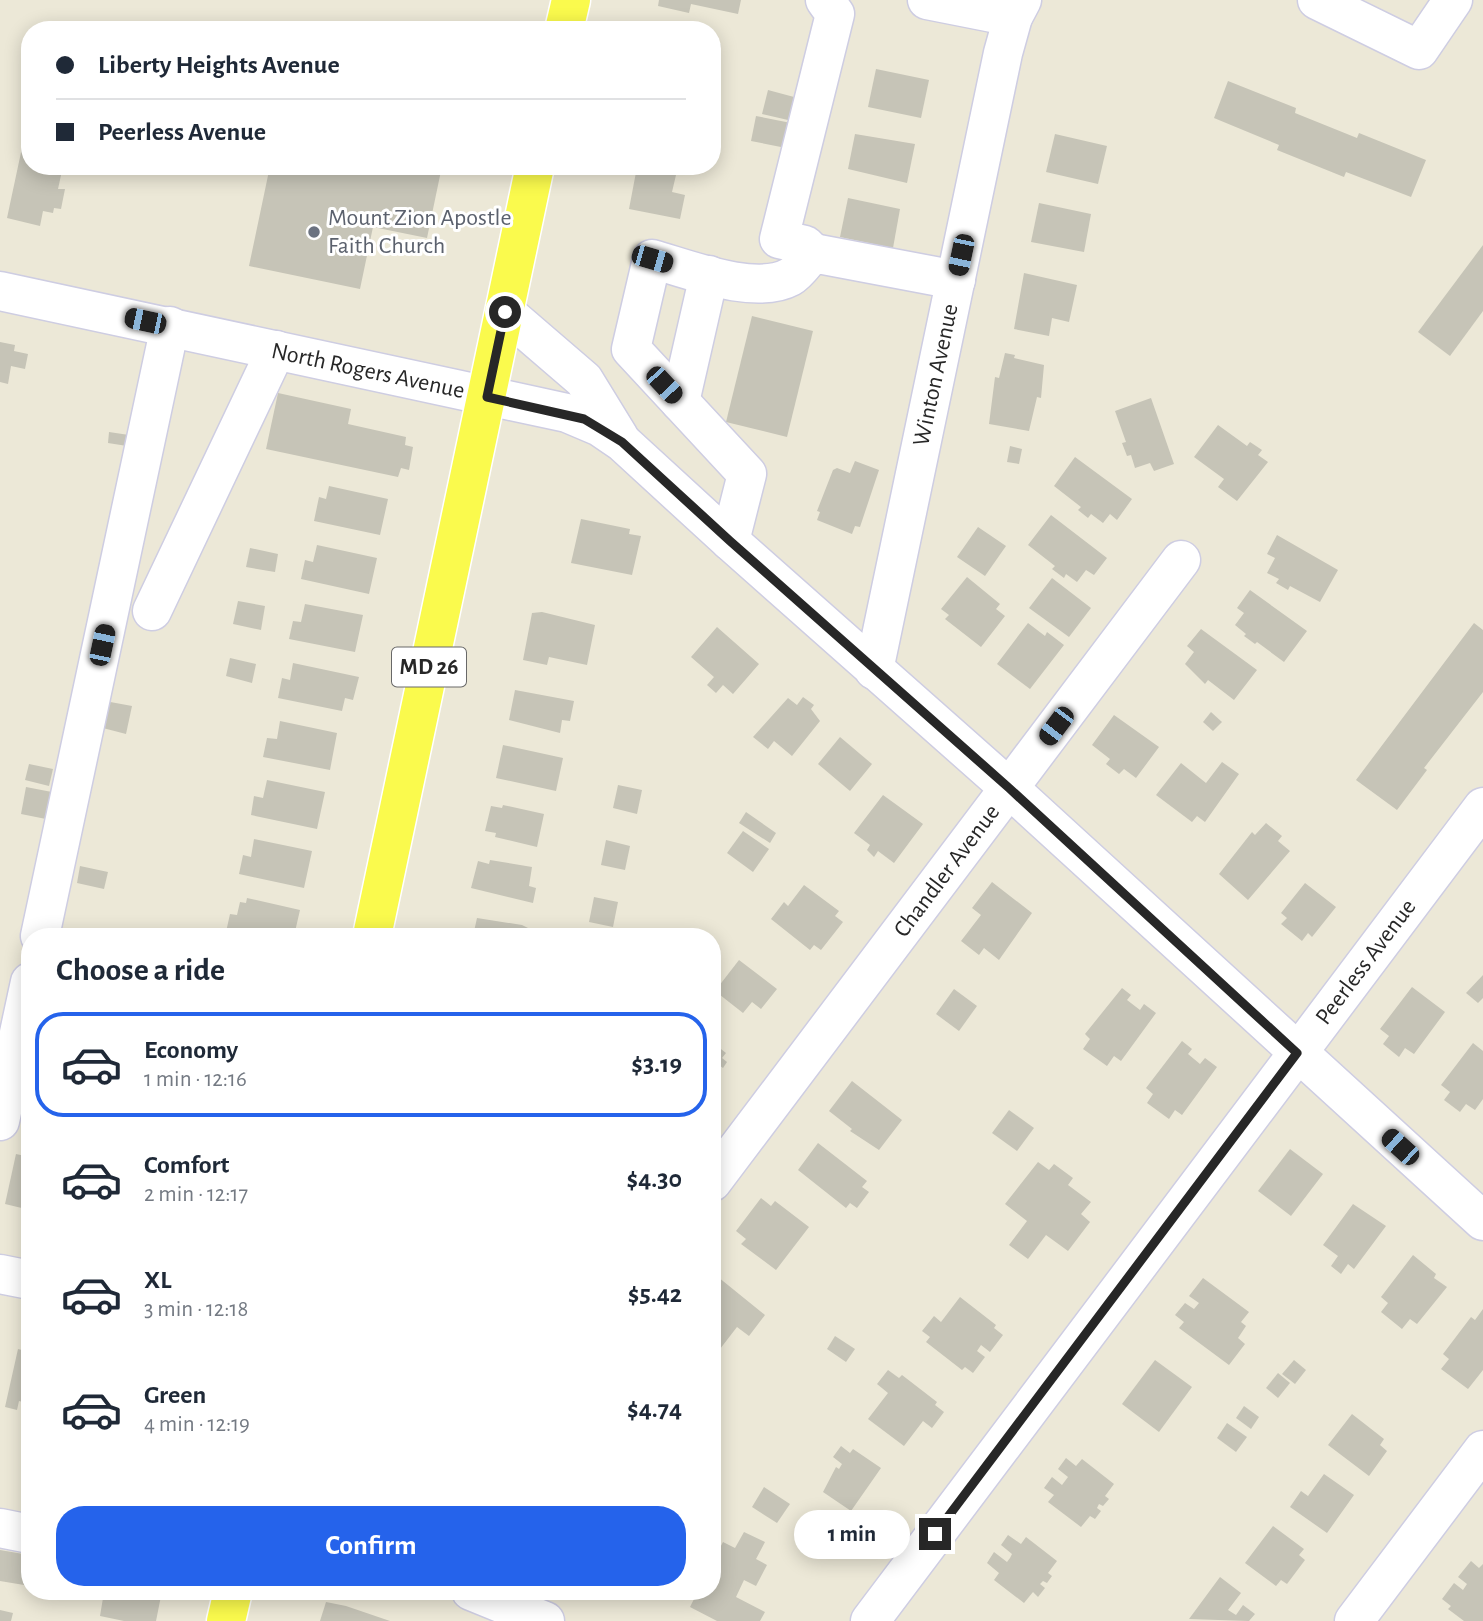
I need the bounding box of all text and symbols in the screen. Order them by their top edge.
text: Liberty Heights Avenue [98,52,340,78]
text: Peerless Avenue [98,119,266,145]
place label: Mount Zion Apostle Faith Church [328,206,512,258]
marker: Mount Zion Apostle Faith Church [306,224,322,240]
car [947,232,976,278]
car [629,243,676,275]
route start [489,296,521,328]
street label: Winton Avenue [909,302,963,448]
car [123,306,168,336]
street label: North Rogers Avenue [269,339,467,403]
car [642,362,687,408]
car [88,622,117,668]
road number: MD 26 [392,648,466,687]
car [1035,703,1078,749]
street label: Chandler Avenue [889,800,1005,942]
street label: Peerless Avenue [1311,895,1421,1029]
text: Choose a ride [56,954,225,986]
icon: car [60,1033,123,1096]
text: Economy [144,1037,238,1063]
text: $3.19 [631,1051,682,1077]
text: 1 min · 12:16 [144,1068,247,1091]
car [1378,1125,1423,1169]
icon: car [60,1148,123,1211]
text: Comfort [144,1152,229,1178]
text: $4.30 [627,1166,682,1192]
text: 2 min · 12:17 [144,1183,248,1206]
icon: car [60,1263,123,1326]
text: XL [144,1267,171,1293]
text: $5.42 [628,1281,682,1307]
text: 3 min · 12:18 [144,1298,248,1321]
icon: car [60,1378,123,1441]
text: Green [144,1382,206,1408]
text: $4.74 [627,1396,682,1422]
text: 4 min · 12:19 [144,1413,250,1436]
button: Confirm [56,1506,686,1586]
callout: 1 min [795,1510,911,1558]
route end [919,1518,951,1550]
text: 1 min [828,1523,876,1546]

